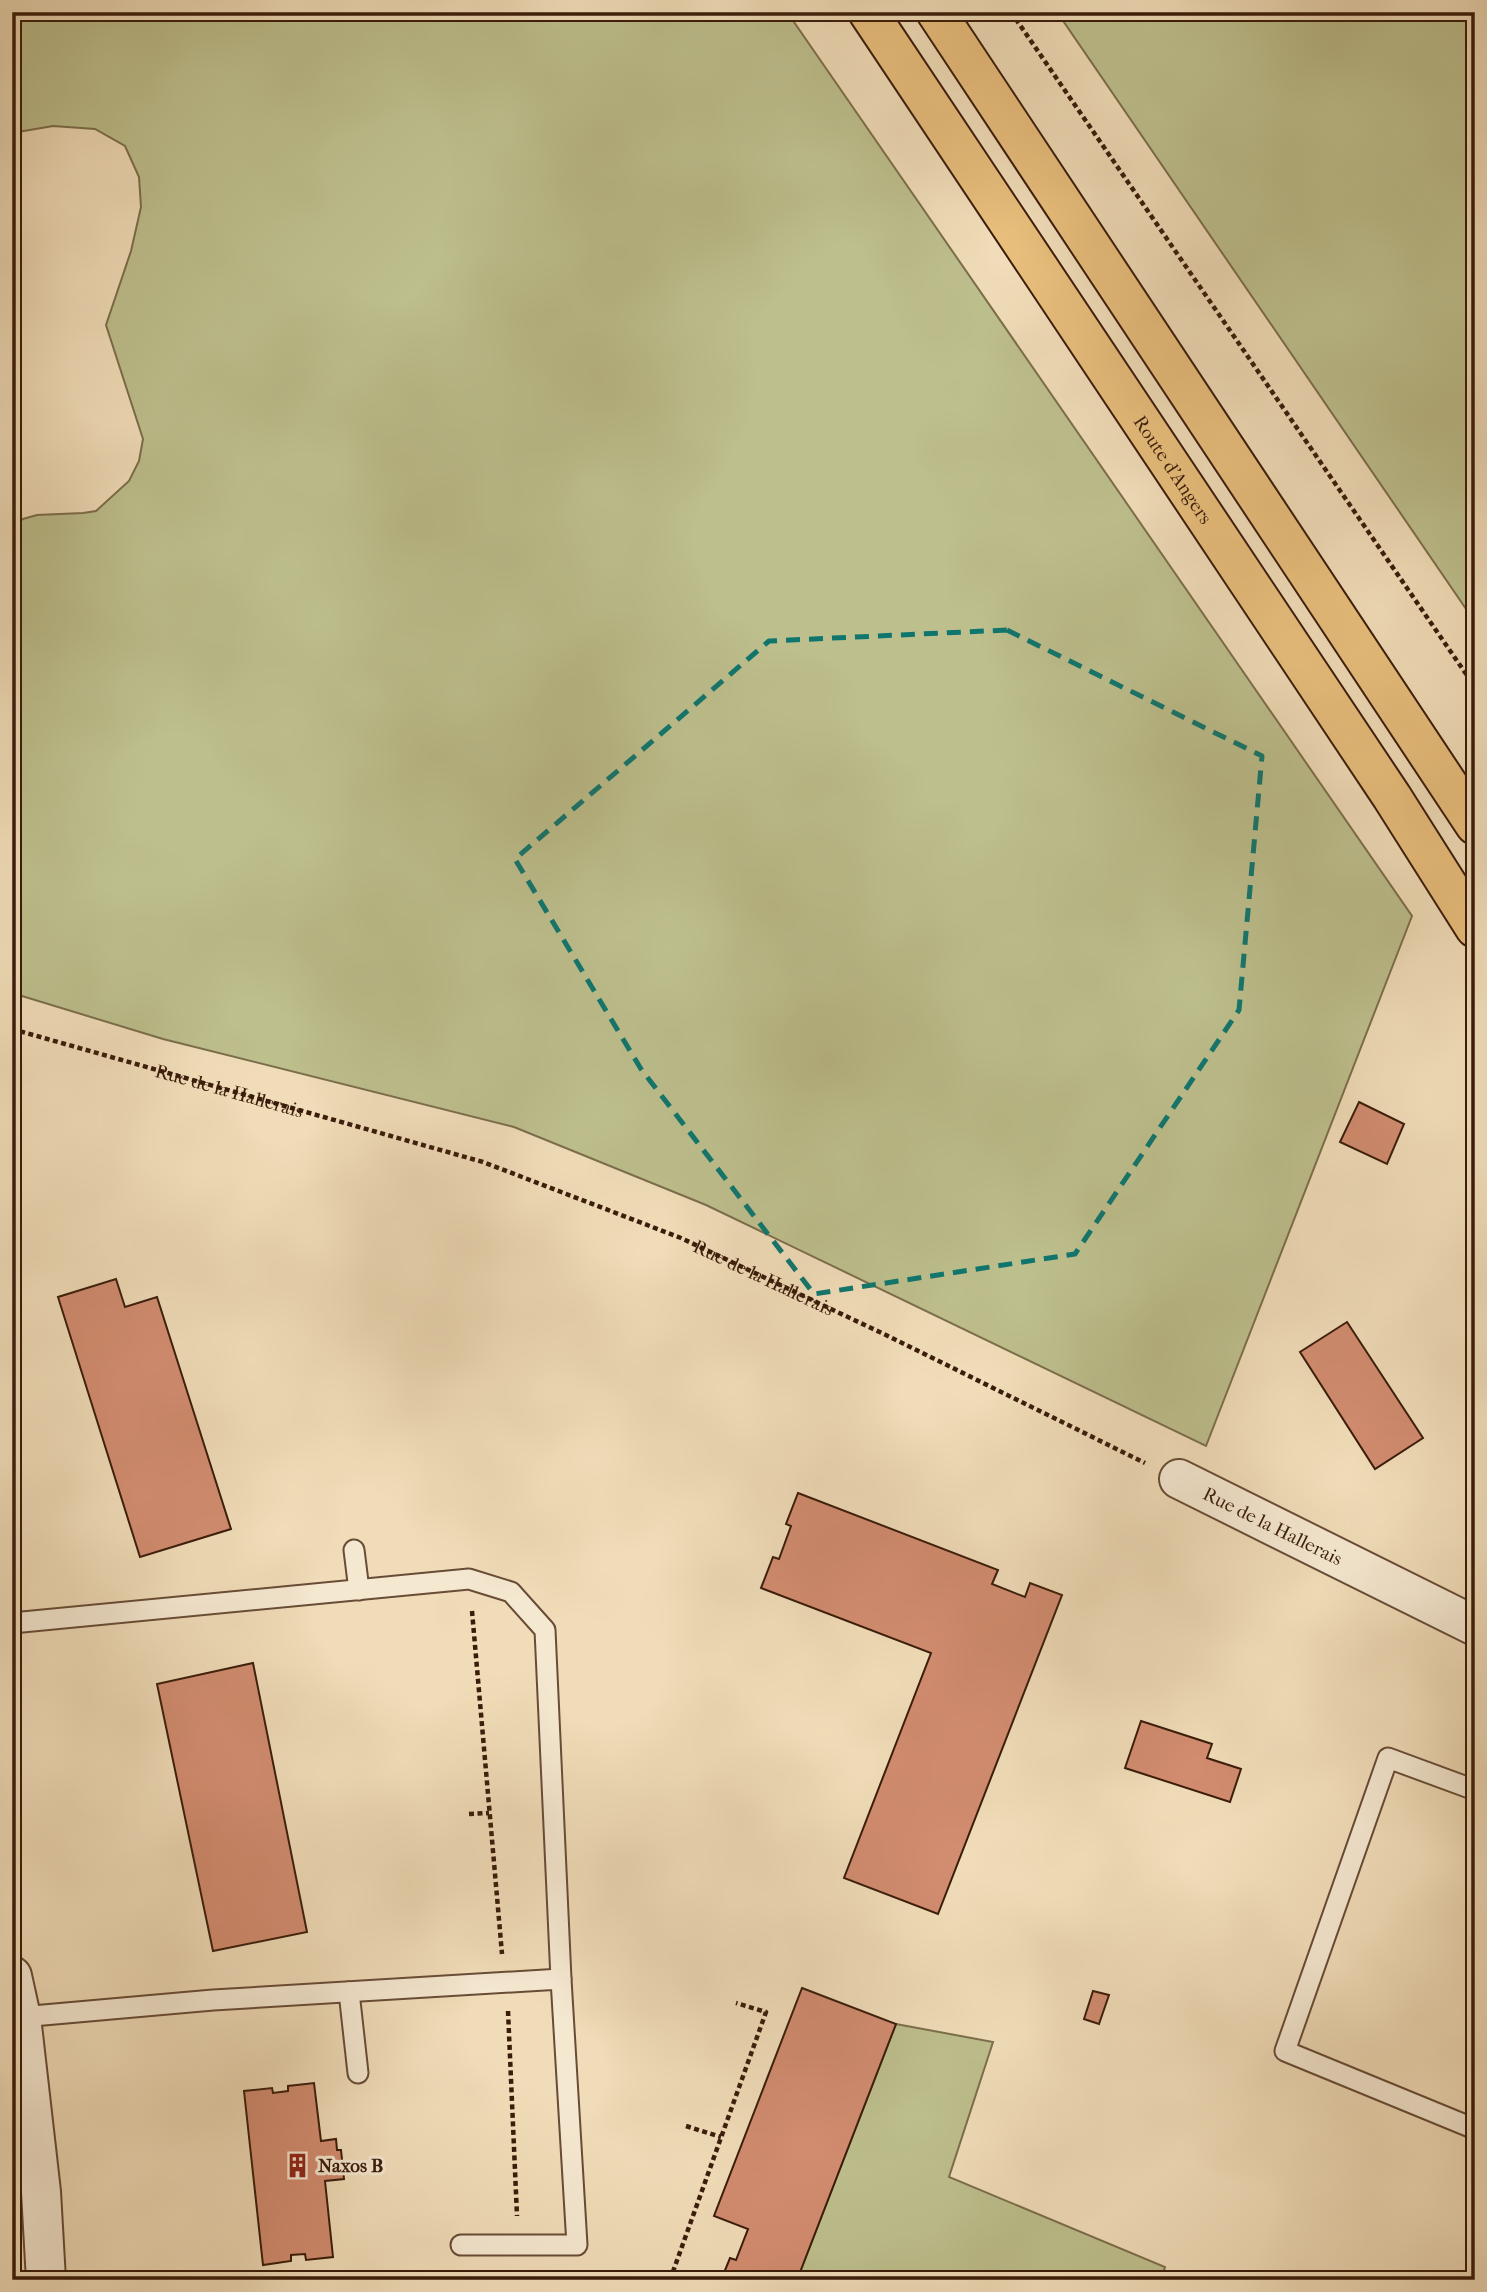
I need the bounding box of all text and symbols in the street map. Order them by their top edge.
street label: Route d'Angers [1129,412,1217,528]
street label: Rue de la Hallerais [153,1060,306,1123]
street label: Rue de la Hallerais [690,1235,837,1321]
street label: Rue de la Hallerais [1199,1483,1346,1570]
building icon: Naxos B [284,2151,312,2179]
place label: Naxos B [318,2155,383,2177]

